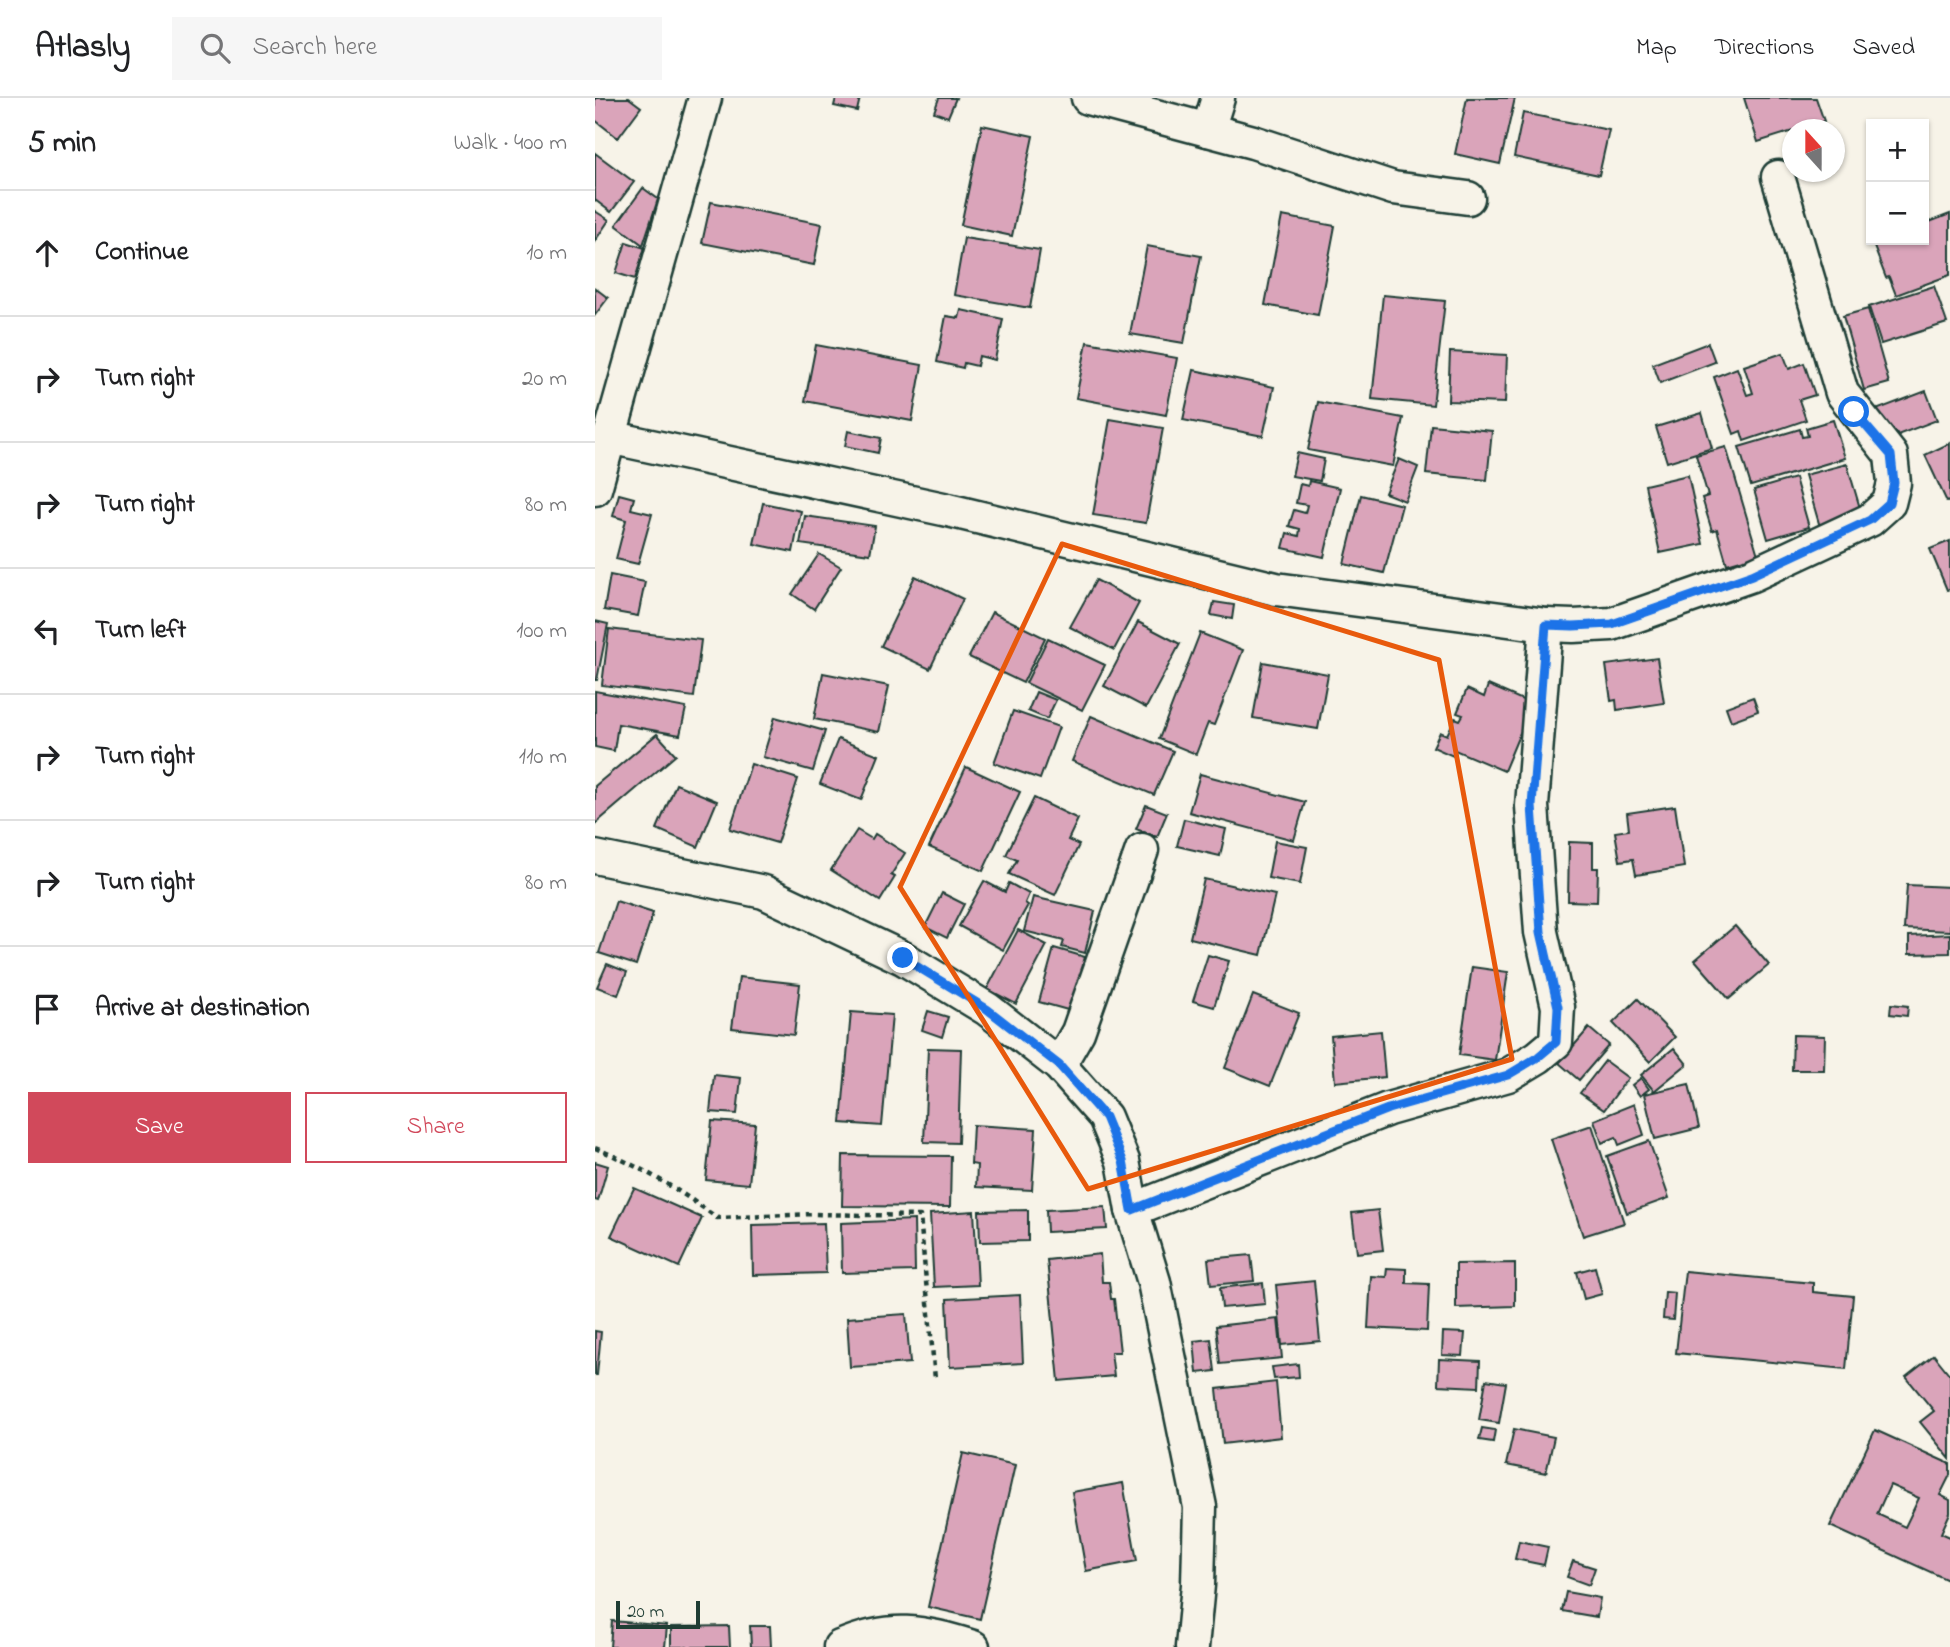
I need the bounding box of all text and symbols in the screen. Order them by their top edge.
search box [172,17,662,80]
text: Atlasly [35,24,130,72]
icon: search [196,29,234,67]
text: Search here [252,29,377,67]
text: Map [1636,31,1677,66]
text: Directions [1715,31,1814,66]
text: Saved [1852,31,1915,66]
north arrow [1782,119,1845,182]
map controls [1866,119,1929,245]
button: + [1866,119,1929,182]
text: 5 min [28,122,96,166]
text: Walk · 400 m [453,127,567,160]
button: − [1866,182,1929,245]
icon: ahead [28,234,66,272]
text: Continue [95,234,188,272]
text: 10 m [526,237,567,270]
icon: right [28,360,66,398]
text: Turn right [95,360,195,398]
text: 20 m [522,363,567,396]
route start [1838,396,1869,427]
icon: right [28,486,66,524]
text: Turn right [95,486,195,524]
text: 80 m [525,489,567,522]
icon: left [28,612,66,650]
text: Turn left [95,612,186,650]
text: 100 m [516,615,567,648]
icon: right [28,738,66,776]
text: Turn right [95,738,195,776]
text: 110 m [519,741,567,774]
icon: right [28,864,66,902]
text: Turn right [95,864,195,902]
text: 80 m [525,867,567,900]
route end [887,942,918,973]
icon: arrive [28,990,66,1028]
text: Arrive at destination [95,990,310,1028]
button: Save [28,1092,291,1163]
button: Share [305,1092,567,1163]
scale bar [616,1598,700,1630]
text: 20 m [627,1599,664,1626]

